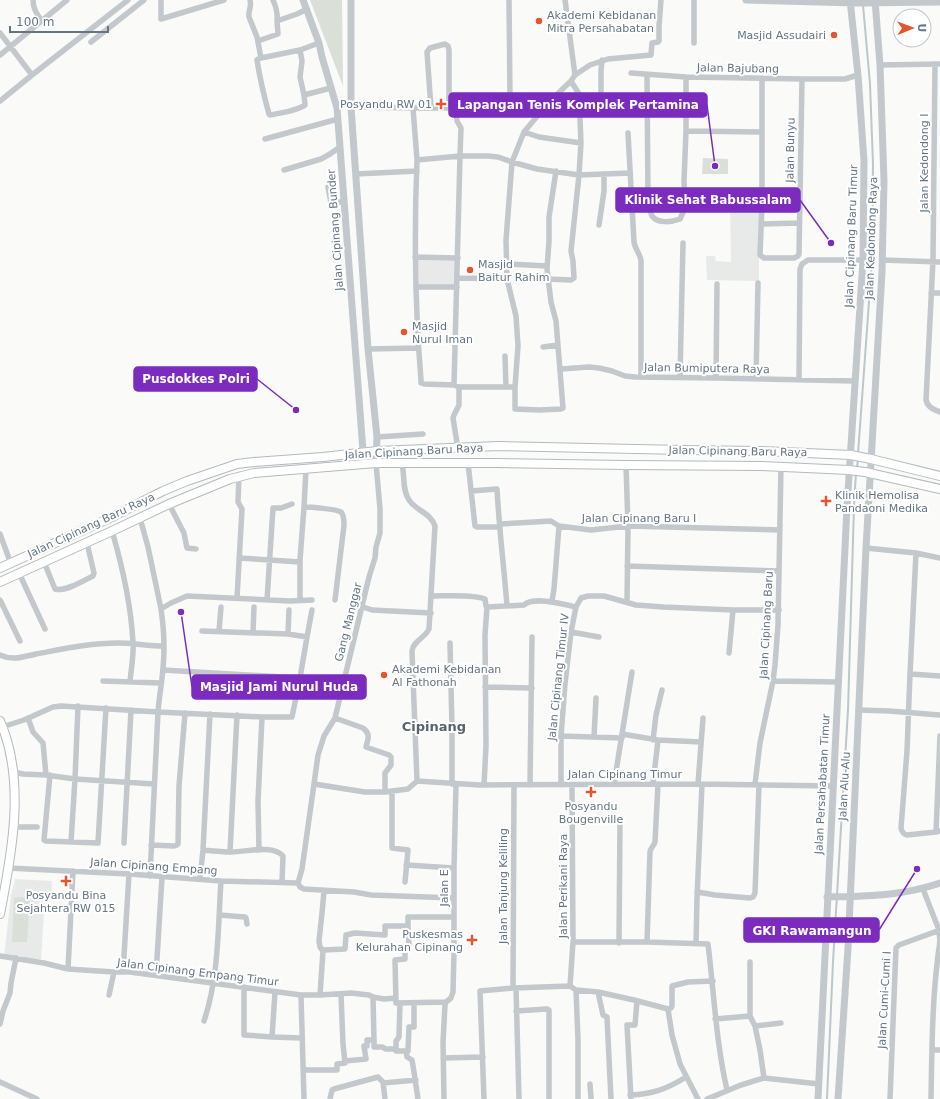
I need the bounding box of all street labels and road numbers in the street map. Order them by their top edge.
street label: Jalan Bajubang [696,61,779,76]
street label: Jalan Kedondong I [918,114,931,213]
street label: Jalan Bunyu [783,117,798,184]
street label: Jalan Cipinang Baru Timur [842,164,861,309]
street label: Jalan Cipinang Bunder [325,168,346,292]
street label: Jalan Kedondong Raya [863,176,880,301]
street label: Jalan Bumiputera Raya [643,361,770,376]
street label: Jalan Cipinang Baru Raya [343,441,484,462]
street label: Jalan Cipinang Baru Raya [667,444,808,459]
street label: Jalan Cipinang Baru Raya [25,490,157,561]
street label: Jalan Cipinang Baru I [581,512,696,525]
street label: Jalan Cipinang Baru [757,571,776,680]
street label: Gang Manggar [332,581,365,663]
street label: Jalan Cipinang Timur IV [545,612,572,742]
street label: Jalan Persahabatan Timur [812,713,833,856]
street label: Jalan Alu-Alu [836,751,853,822]
street label: Jalan Cipinang Timur [567,768,682,781]
street label: Jalan Tanjung Keliling [497,828,510,945]
street label: Jalan Perikani Raya [557,834,570,939]
street label: Jalan Cipinang Empang [89,855,218,877]
street label: Jalan E [438,869,451,908]
street label: Jalan Cumi-Cumi I [875,951,894,1050]
street label: Jalan Cipinang Empang Timur [115,956,280,989]

